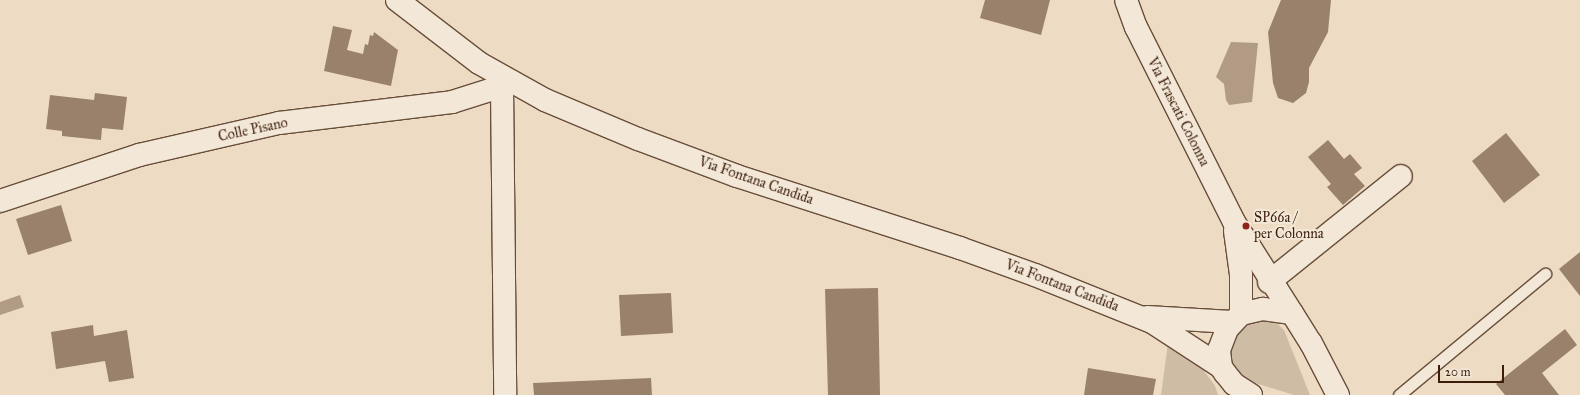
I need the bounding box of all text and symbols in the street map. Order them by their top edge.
street label: Via Frascati Colonna [1143,55,1213,169]
street label: Colle Pisano [217,114,289,146]
street label: Via Fontana Candida [696,153,816,209]
place label: SP66a / per Colonna [1254,210,1324,242]
marker: SP66a / per Colonna [1241,221,1251,231]
street label: Via Fontana Candida [1003,257,1121,315]
scale bar [1440,357,1506,383]
text: 20 m [1445,365,1471,379]

